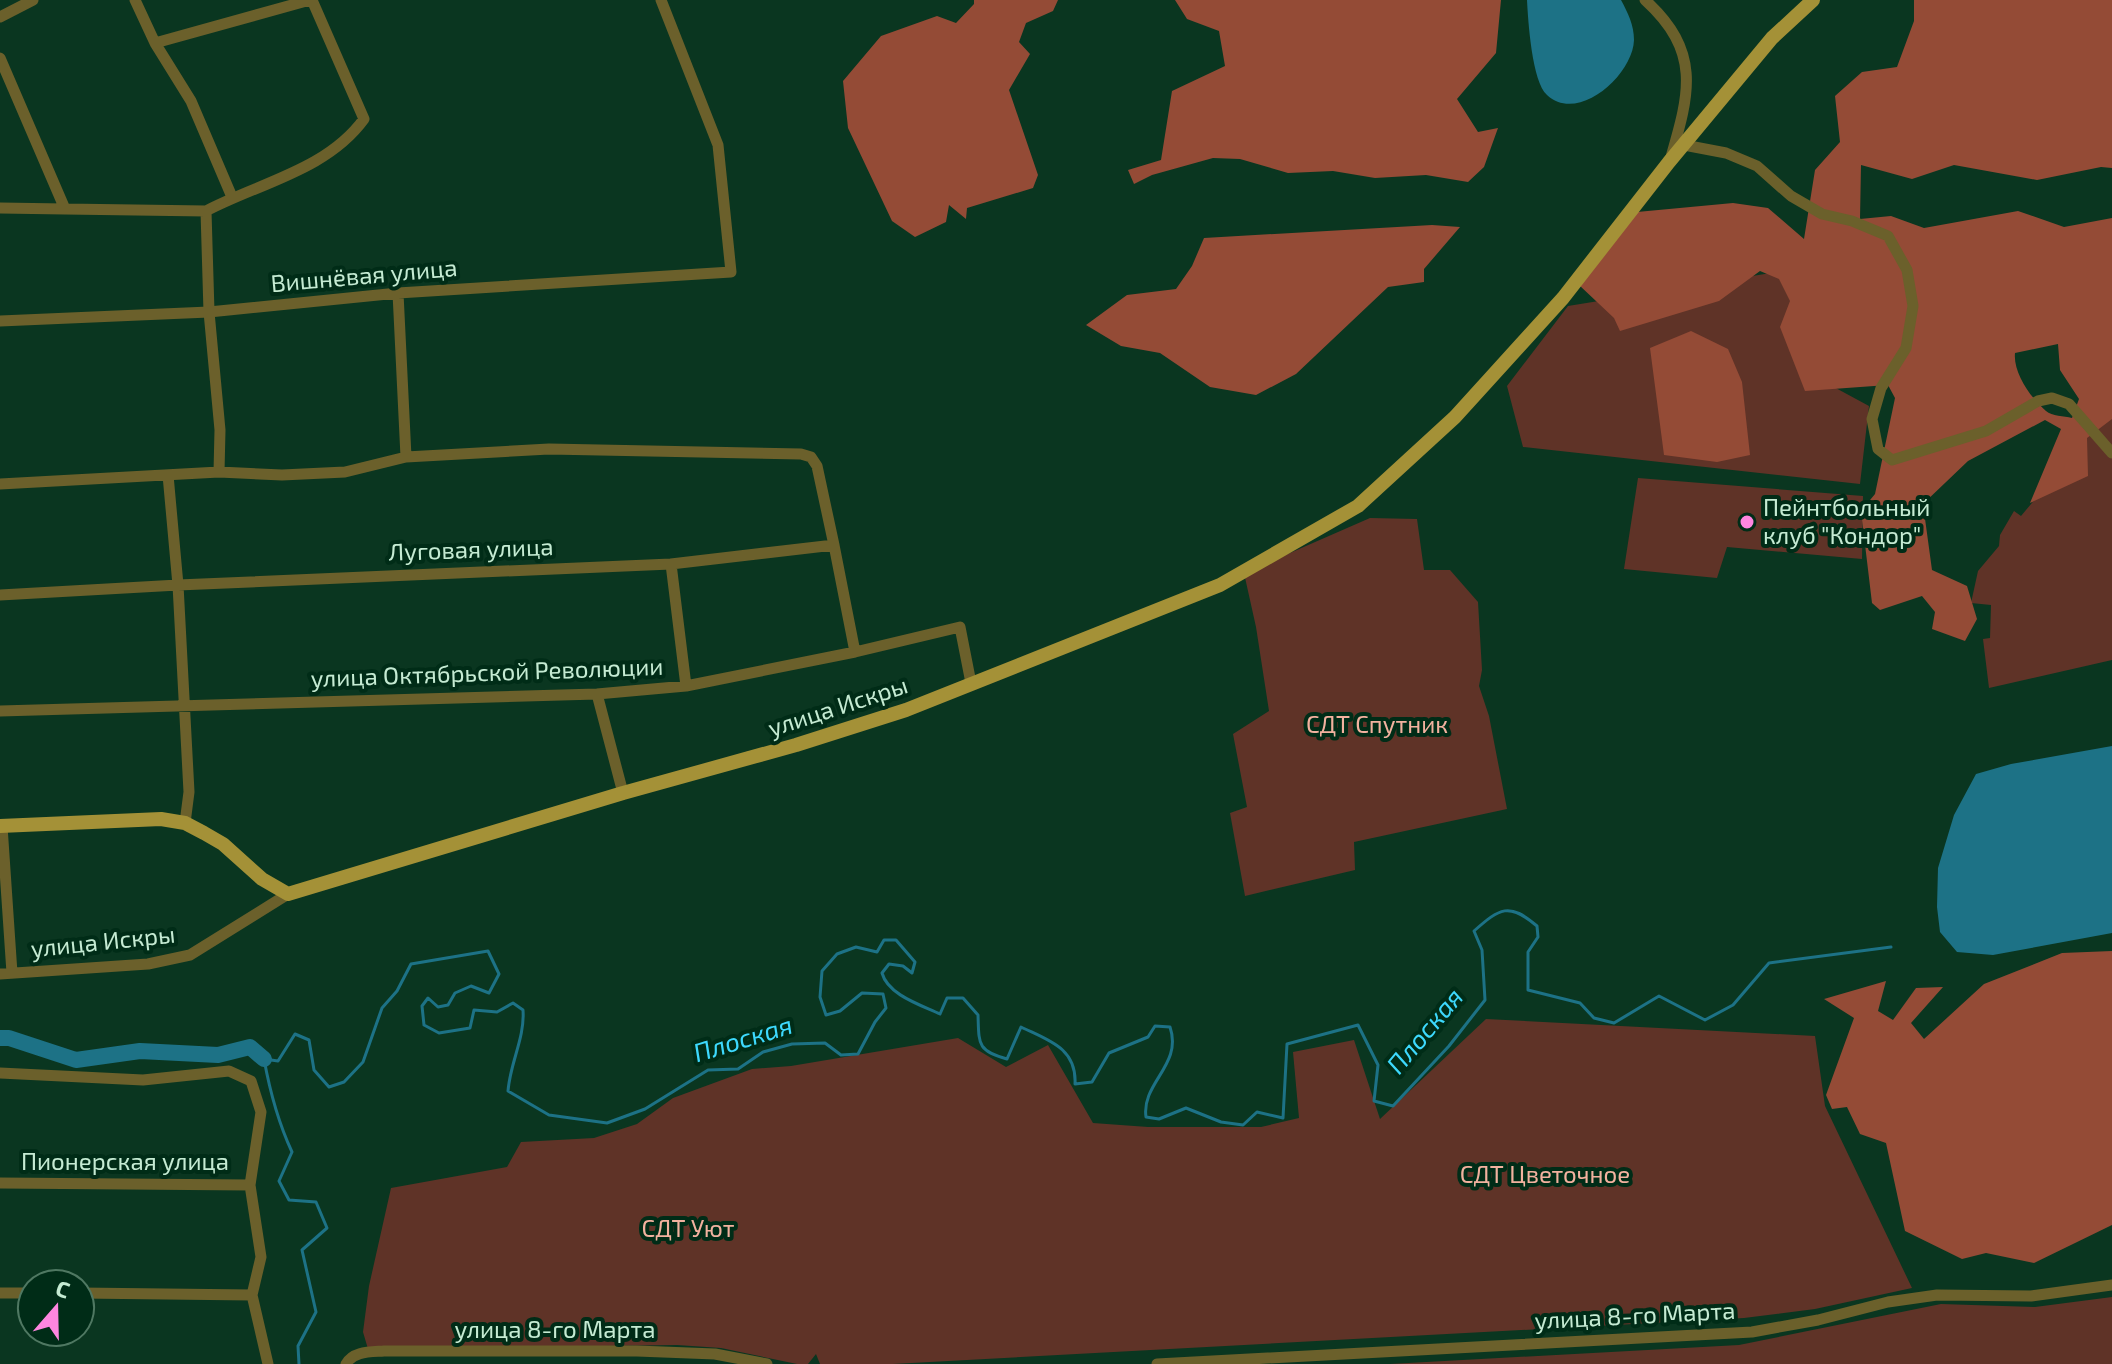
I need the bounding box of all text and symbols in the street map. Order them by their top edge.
street label: Вишнёвая улица [269,252,458,298]
place label: Пейнтбольный клуб "Кондор" [1763,492,1930,550]
marker: Пейнтбольный клуб "Кондор" [1738,513,1756,531]
street label: Луговая улица [388,531,554,567]
street label: улица Октябрьской Революции [310,651,664,693]
street label: улица Искры [764,669,911,743]
park label: СДТ Спутник [1306,709,1448,739]
street label: улица Искры [29,919,177,963]
water label: Плоская [1379,981,1469,1079]
water label: Плоская [689,1008,796,1067]
street label: Пионерская улица [21,1146,229,1176]
park label: СДТ Цветочное [1460,1159,1630,1188]
park label: СДТ Уют [642,1213,735,1242]
north arrow [16,1268,96,1348]
text: С [53,1274,74,1303]
street label: улица 8-го Марта [1534,1295,1736,1335]
street label: улица 8-го Марта [455,1314,655,1344]

